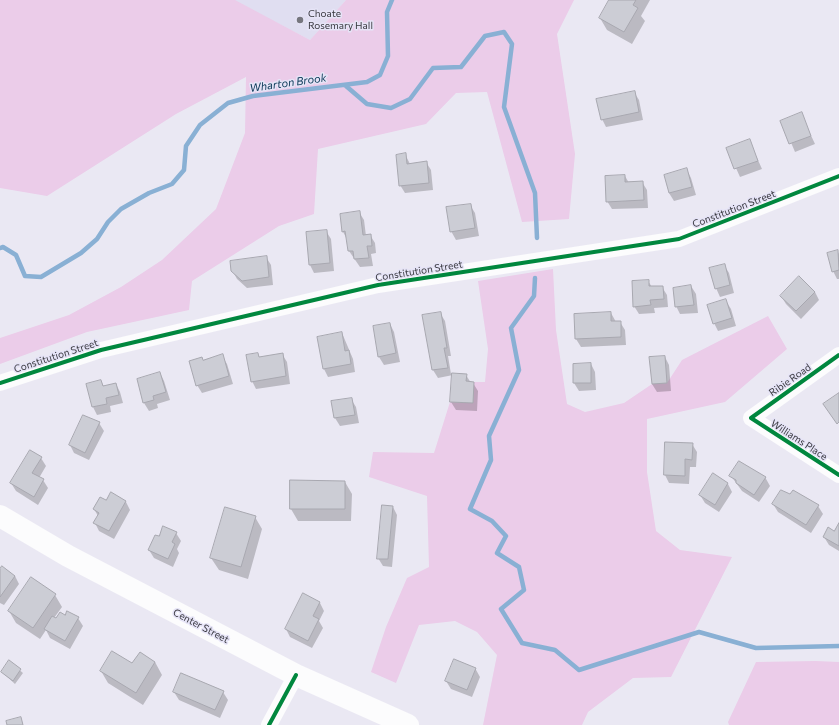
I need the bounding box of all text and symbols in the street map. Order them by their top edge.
place label: Choate Rosemary Hall [308,8,373,32]
marker: Choate Rosemary Hall [295,15,305,25]
water label: Wharton Brook [249,71,327,95]
street label: Constitution Street [691,188,777,230]
street label: Constitution Street [375,258,463,284]
street label: Constitution Street [12,337,100,375]
street label: Ribie Road [767,361,813,399]
street label: Williams Place [768,417,830,463]
street label: Center Street [171,606,231,646]

